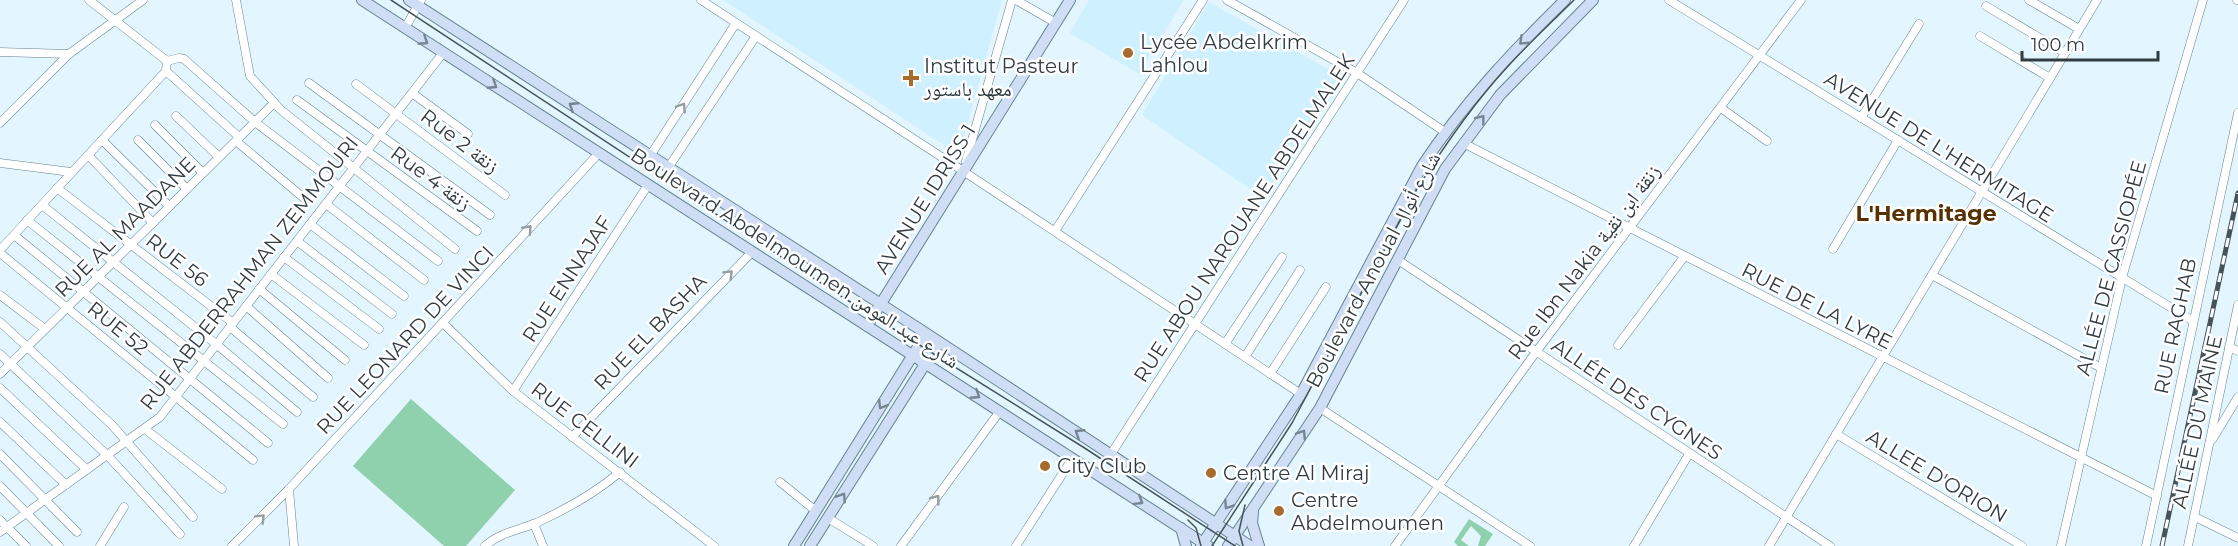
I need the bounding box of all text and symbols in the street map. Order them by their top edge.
scale bar [2022,24,2158,62]
place label: Lycée Abdelkrim Lahlou [1140,30,1308,77]
one-way arrow [418,33,428,45]
one-way arrow [1520,33,1531,44]
text: 100 m [2031,34,2085,56]
marker: Lycée Abdelkrim Lahlou [1121,46,1135,60]
street label: RUE ABOU NAROUANE ABDELMALEK [1129,49,1360,387]
place label: Institut Pasteur معهد باستور [923,54,1078,101]
street label: AVENUE DE L'HERMITAGE [1820,67,2058,227]
marker: Institut Pasteur معهد باستور [902,69,920,87]
one-way arrow [487,77,497,89]
one-way arrow [569,102,580,113]
one-way arrow [675,103,686,114]
street label: Rue 2 زنقة [416,104,504,178]
one-way arrow [1474,115,1485,126]
street label: AVENUE IDRISS 1 [869,120,981,278]
street label: RUE ABDERRAHMAN ZEMMOURI [135,131,363,415]
street label: Rue 4 زنقة [386,141,476,215]
street label: Boulevard Abdelmoumen شارع عبد المومن [626,143,964,374]
street label: Boulevard Anoual شارع أنوال [1301,148,1446,392]
street label: RUE AL MAADANE [50,152,200,302]
street label: ALLÉE DE CASSIOPÉE [2071,158,2151,378]
street label: Rue Ibn Nakia زنقة ابن نقية [1503,160,1665,364]
district label: L'Hermitage [1855,200,1997,227]
street label: RUE ENNAJAF [517,211,617,347]
one-way arrow [521,226,532,236]
street label: RUE 56 [141,228,213,292]
street label: RUE LEONARD DE VINCI [311,241,499,439]
street label: RUE RAGHAB [2149,256,2201,396]
street label: RUE DE LA LYRE [1738,258,1896,354]
street label: RUE EL BASHA [589,269,712,395]
one-way arrow [722,270,733,281]
street label: RUE 52 [83,296,153,360]
street label: ALLÉE DES CYGNES [1547,333,1727,465]
street label: ALLÉE DU MAINE [2167,333,2227,511]
street label: RUE CELLINI [527,377,643,473]
one-way arrow [969,388,980,399]
one-way arrow [878,398,889,409]
street label: ALLEE D'ORION [1862,424,2012,528]
one-way arrow [1075,430,1086,441]
one-way arrow [1295,430,1306,441]
place label: City Club [1057,454,1146,478]
marker: City Club [1038,459,1052,473]
place label: Centre Al Miraj [1223,461,1369,485]
marker: Centre Al Miraj [1204,466,1218,480]
place label: Centre Abdelmoumen [1291,488,1444,535]
one-way arrow [835,493,846,504]
one-way arrow [1133,494,1143,506]
one-way arrow [929,495,940,506]
one-way arrow [1224,498,1235,509]
marker: Centre Abdelmoumen [1272,504,1286,518]
one-way arrow [253,514,264,525]

